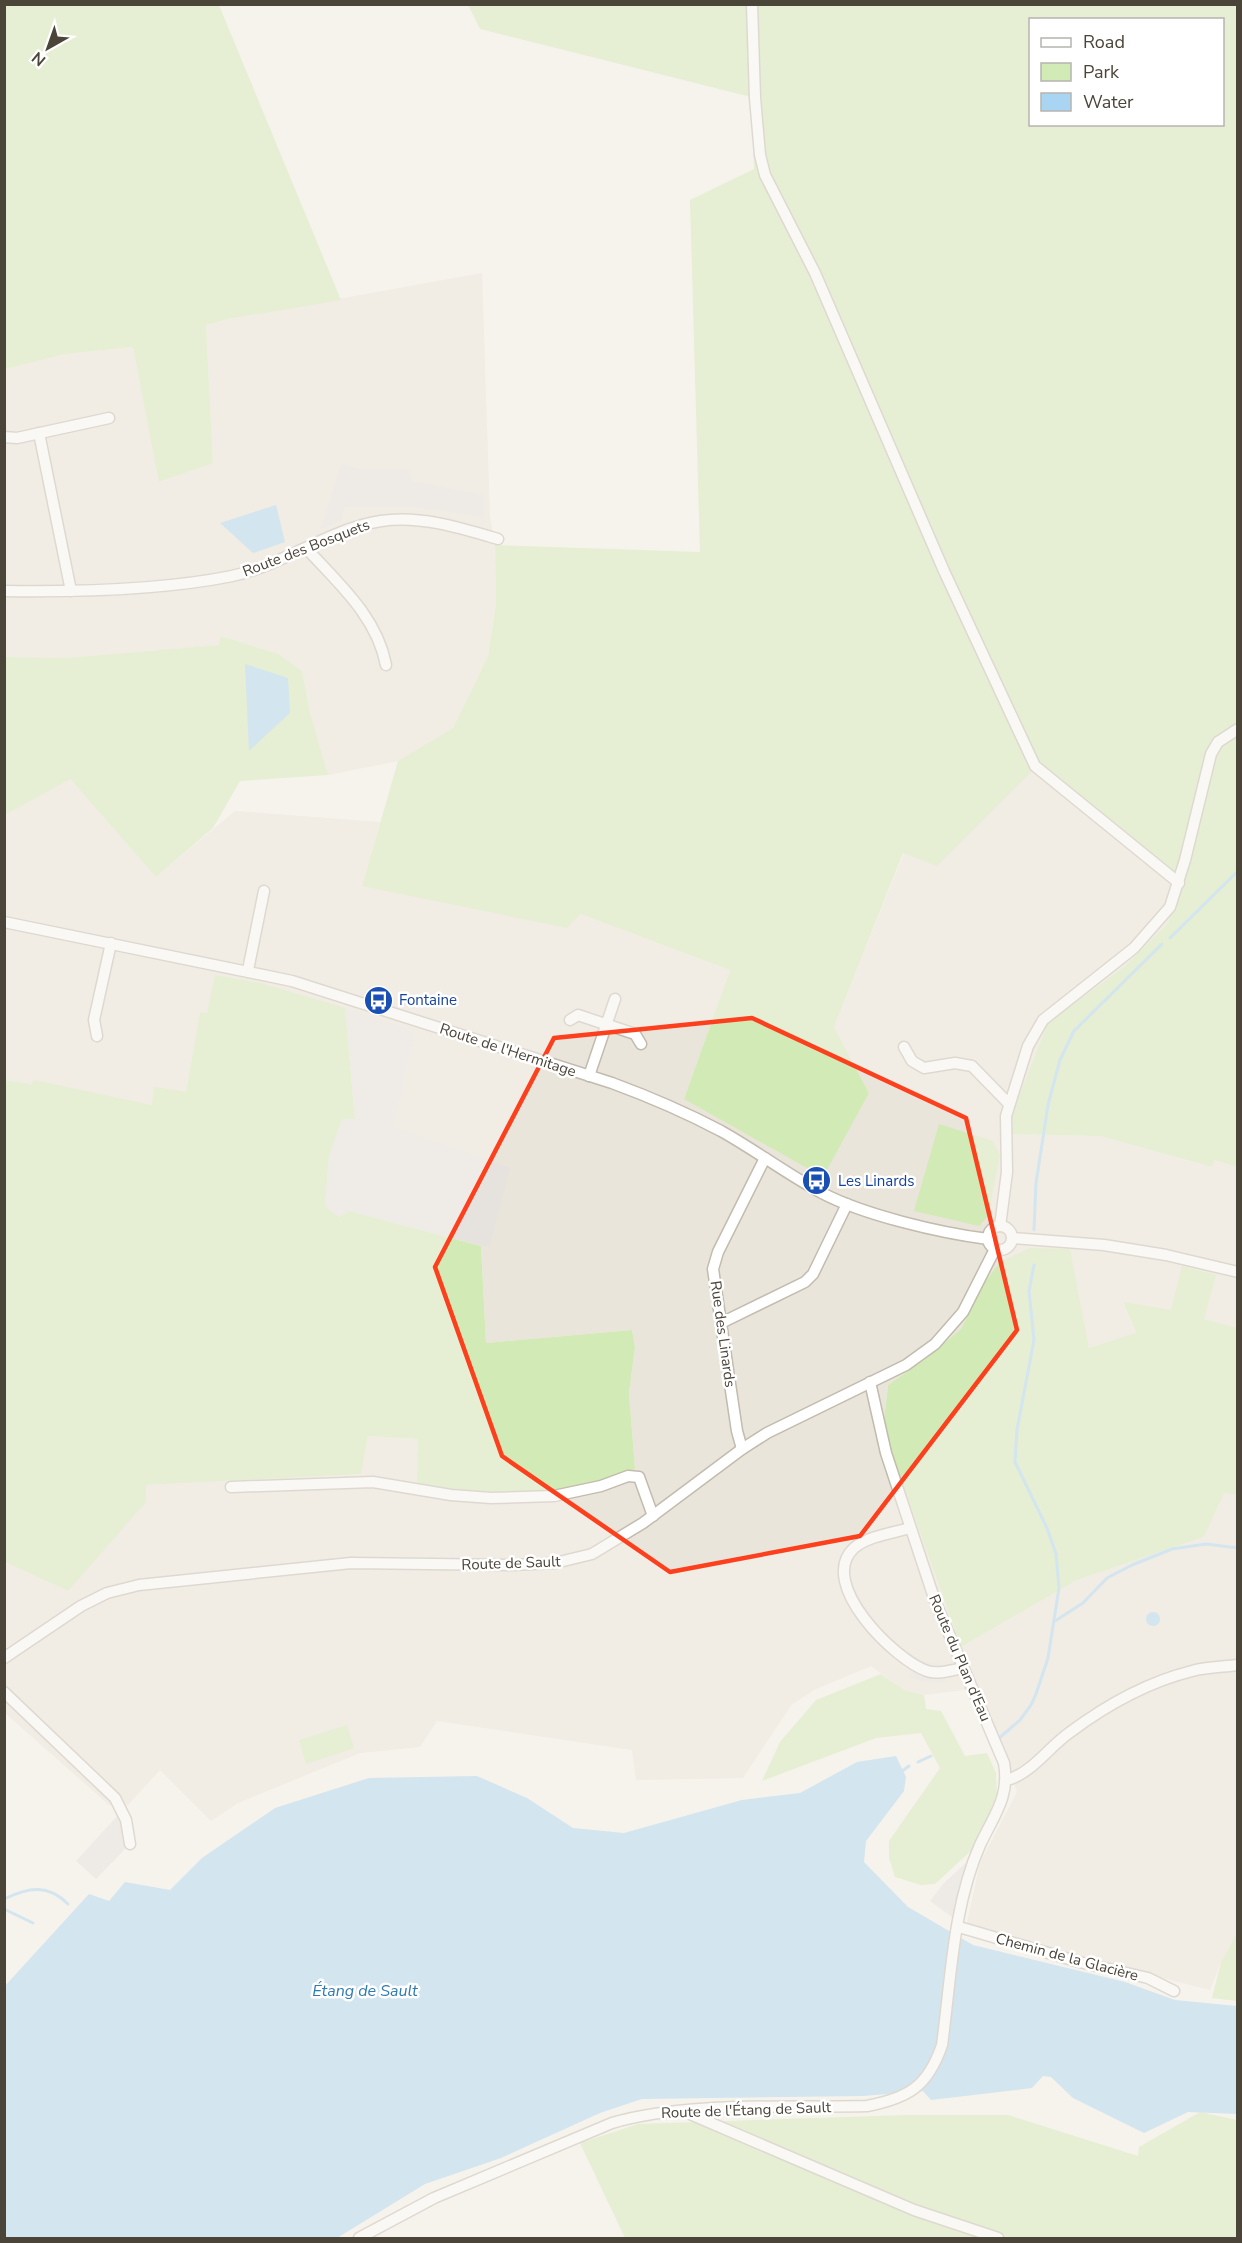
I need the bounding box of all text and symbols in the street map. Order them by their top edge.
north arrow [18,18,78,78]
legend [1029,18,1224,126]
text: Road [1083,30,1125,54]
text: N [27,46,51,71]
text: Park [1083,60,1120,84]
text: Water [1083,90,1134,114]
street label: Route des Bosquets [240,515,372,581]
bus stop icon: Fontaine [362,984,394,1016]
place label: Fontaine [399,990,457,1010]
street label: Route de l'Hermitage [437,1018,579,1082]
bus stop icon: Les Linards [801,1165,833,1197]
place label: Les Linards [838,1171,914,1191]
street label: Rue des Linards [706,1279,740,1389]
street label: Route de Sault [461,1551,562,1575]
street label: Route du Plan d'Eau [924,1592,996,1724]
street label: Chemin de la Glacière [993,1928,1141,1986]
water label: Étang de Sault [312,1980,418,2002]
street label: Route de l'Étang de Sault [661,2097,832,2123]

